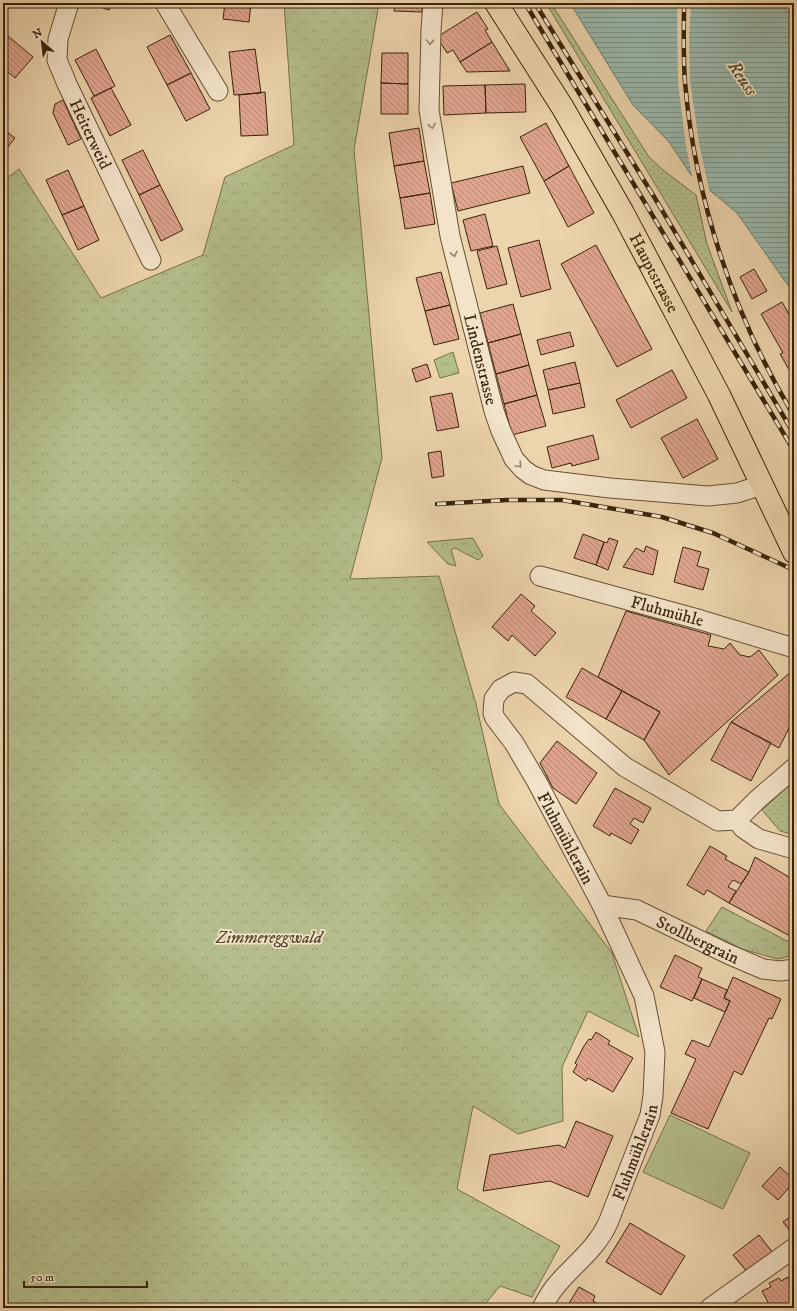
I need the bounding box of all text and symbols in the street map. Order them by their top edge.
north arrow [22,22,62,62]
text: N [31,26,45,42]
one-way arrow [426,39,435,45]
water label: Reuss [722,56,762,101]
street label: Heiterweid [64,96,116,173]
one-way arrow [427,122,435,129]
street label: Hauptstrasse [624,230,684,317]
one-way arrow [450,250,458,257]
street label: Lindenstrasse [458,312,502,407]
one-way arrow [514,460,521,467]
street label: Fluhmühle [628,591,706,632]
street label: Fluhmühlerain [532,789,599,888]
street label: Stollbergrain [652,911,742,969]
park label: Zimmereggwald [215,927,325,949]
street label: Fluhmühlerain [608,1103,664,1204]
scale bar [24,1263,147,1289]
text: 50 m [30,1270,54,1285]

